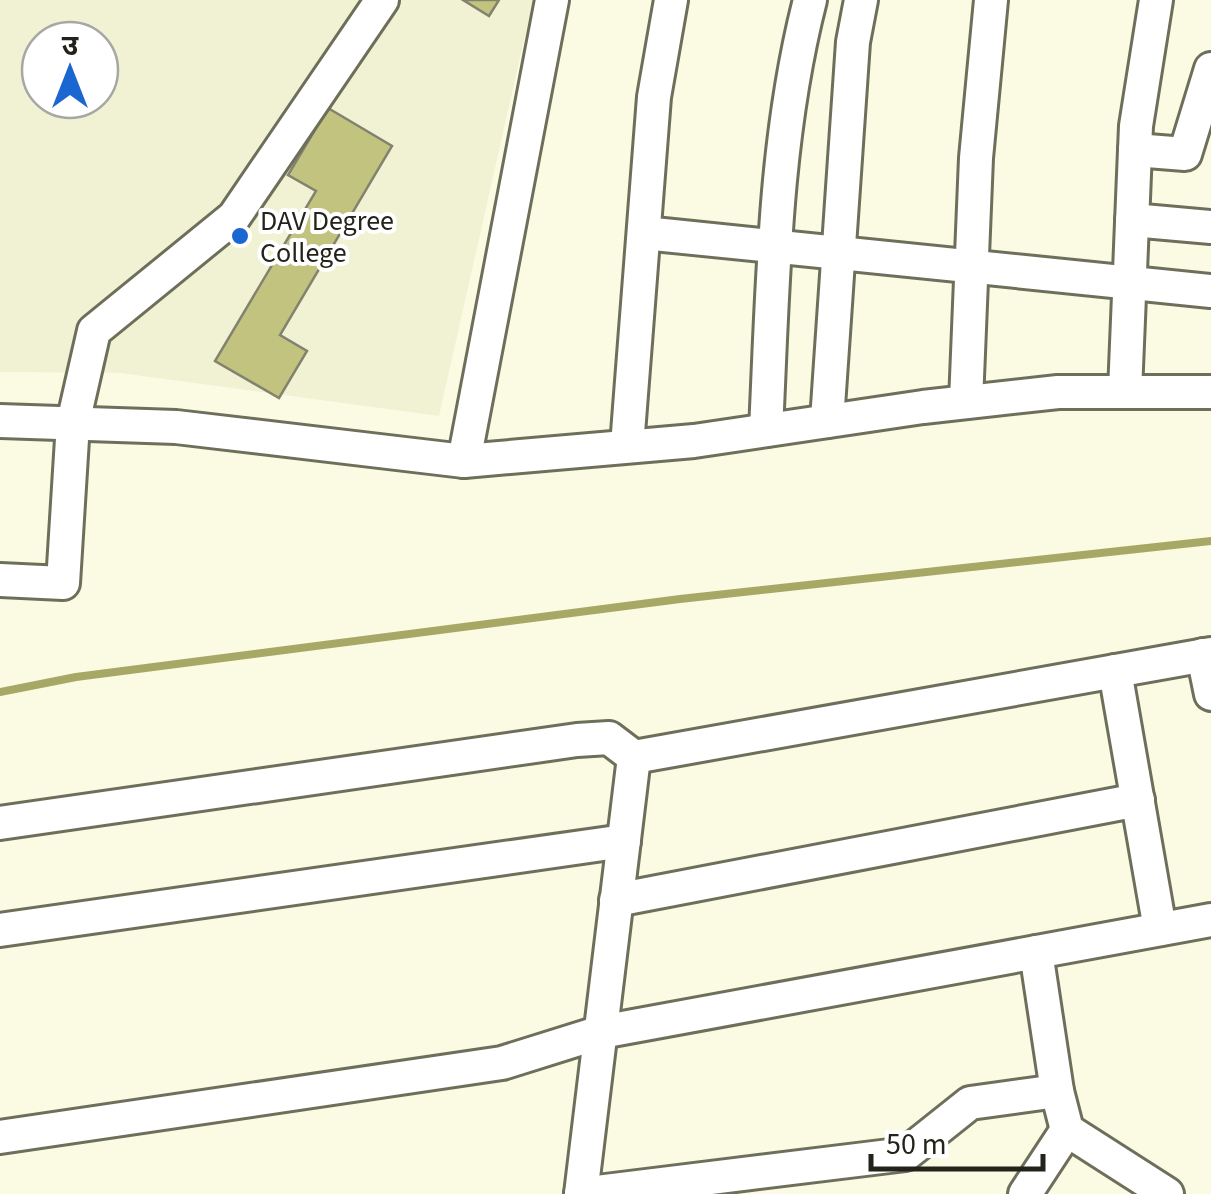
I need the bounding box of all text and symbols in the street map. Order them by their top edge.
north arrow [20,20,120,120]
text: उ [62,26,79,66]
place label: DAV Degree College [260,201,394,273]
marker: DAV Degree College [229,225,251,247]
scale bar [871,1109,1044,1171]
text: 50 m [886,1123,947,1166]

